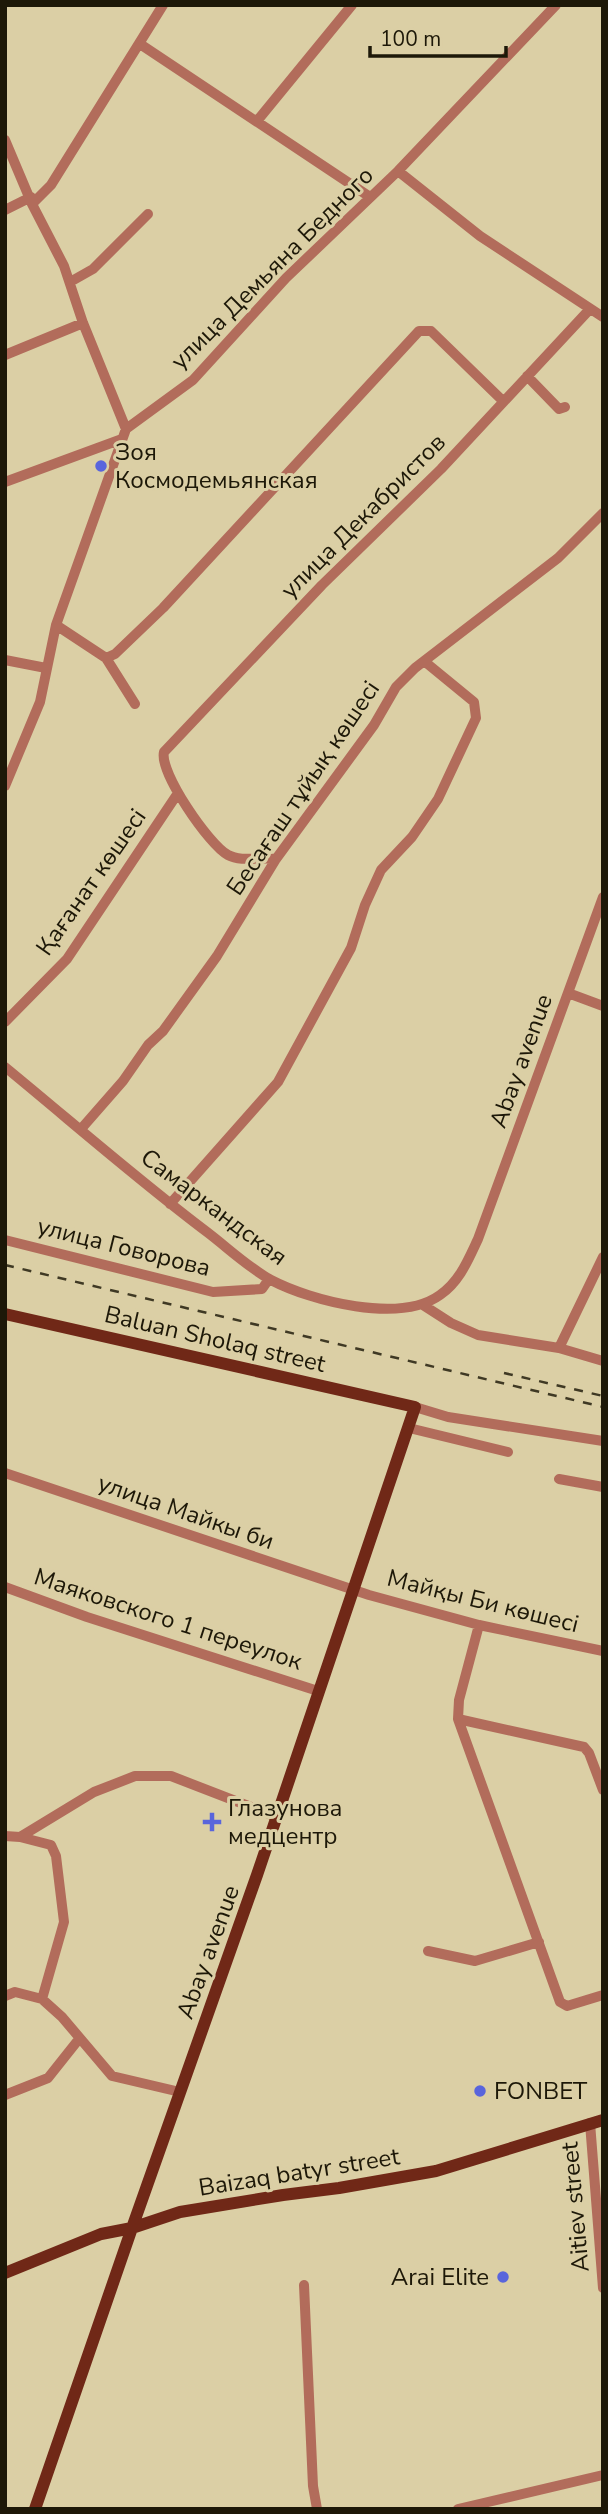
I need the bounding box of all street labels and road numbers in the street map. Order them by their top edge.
street label: улица Демьяна Бедного [164,160,380,376]
street label: улица Декабристов [274,427,452,605]
street label: Бесағаш тұйық көшесі [219,674,387,902]
street label: Қағанат көшесі [28,802,154,962]
street label: Abay avenue [482,990,560,1132]
street label: Самаркандская [134,1141,294,1273]
street label: улица Говорова [34,1210,214,1284]
street label: Baluan Sholaq street [101,1298,329,1380]
street label: улица Майкы би [94,1467,278,1557]
street label: Маяковского 1 переулок [30,1561,306,1678]
street label: Майқы Би көшесі [384,1562,582,1640]
street label: Abay avenue [169,1881,247,2023]
street label: Baizaq batyr street [196,2140,402,2204]
street label: Aitiev street [553,2140,597,2273]

